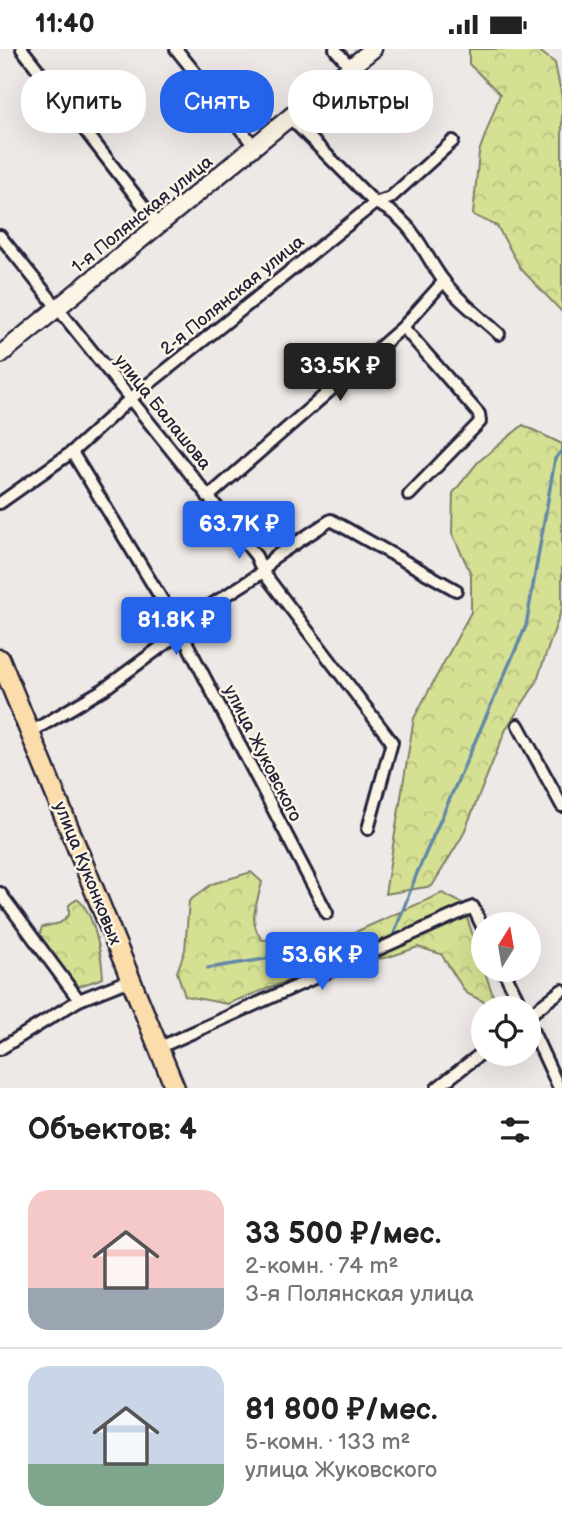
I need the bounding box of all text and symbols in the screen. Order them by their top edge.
text: 11:40 [35,9,95,40]
chip: Купить [21,70,146,133]
chip: Снять [160,70,274,133]
chip: Фильтры [288,70,433,133]
street label: 1-я Полянская улица [68,151,217,278]
street label: 2-я Полянская улица [156,231,309,360]
pin: 33.5K ₽ [275,343,405,403]
street label: улица Балашова [110,351,216,474]
text: 33.5K ₽ [300,352,380,380]
pin: 63.7K ₽ [174,501,304,561]
text: 63.7K ₽ [199,510,279,538]
pin: 81.8K ₽ [111,597,241,657]
text: 81.8K ₽ [137,606,215,634]
street label: улица Жуковского [219,681,306,825]
street label: улица Куконковых [49,799,126,948]
north arrow [471,912,541,982]
map controls [471,912,541,1066]
pin: 53.6K ₽ [257,933,387,992]
text: 53.6K ₽ [282,941,362,969]
button: locate [471,996,541,1066]
icon: filters [496,1111,534,1149]
text: Объектов: 4 [28,1112,197,1148]
text: 33 500 ₽/мес. [245,1216,441,1252]
icon: home [84,1218,168,1302]
text: 2-комн. · 74 m² [245,1252,398,1280]
text: 3-я Полянская улица [245,1280,474,1308]
text: 81 800 ₽/мес. [245,1392,438,1428]
icon: home [84,1394,168,1478]
text: 5-комн. · 133 m² [245,1428,410,1456]
text: улица Жуковского [245,1456,437,1484]

